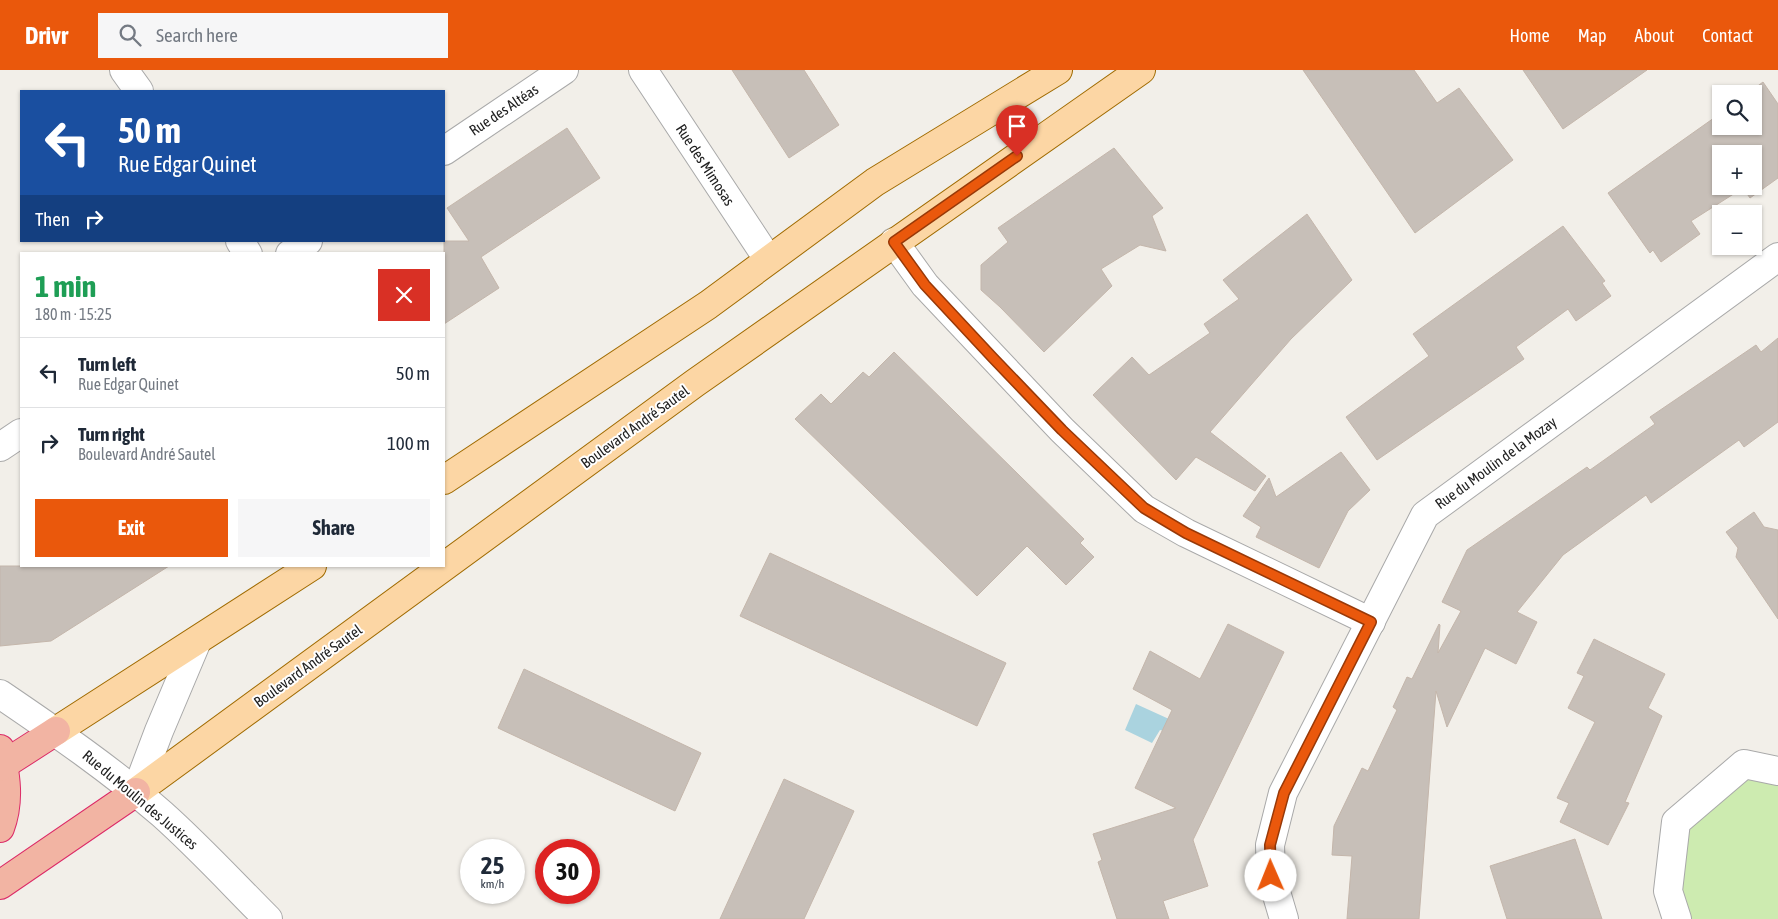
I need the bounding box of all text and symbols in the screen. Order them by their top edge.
search box [98,13,448,58]
icon: search [116,21,144,49]
text: Drivr [25,22,68,49]
text: Search here [156,24,238,46]
text: Home [1510,25,1550,46]
text: Map [1578,25,1607,46]
text: About [1635,25,1674,46]
text: Contact [1702,25,1753,46]
street label: Rue des Altéas [466,80,541,139]
map controls [1712,85,1762,255]
button: search [1712,85,1762,135]
pin [996,105,1038,156]
icon: left [35,110,100,175]
text: 50 m [118,110,181,150]
icon: arrive [1003,112,1031,140]
street label: Rue des Mimosas [673,121,738,209]
button: + [1712,145,1762,195]
text: Rue Edgar Quinet [118,151,257,177]
icon: right [80,205,108,233]
button: − [1712,205,1762,255]
text: Then [35,208,70,230]
text: 1 min [35,269,96,303]
button: close [378,269,430,321]
text: 180 m · 15:25 [35,305,112,323]
text: Turn left [78,353,136,375]
icon: left [35,359,63,387]
text: 50 m [396,362,430,384]
text: Rue Edgar Quinet [78,375,179,393]
street label: Boulevard André Sautel [578,382,692,471]
street label: Rue du Moulin de la Mozay [1432,413,1560,512]
text: Turn right [78,423,145,445]
icon: right [35,429,63,457]
text: 100 m [387,432,430,454]
text: Boulevard André Sautel [78,445,216,463]
button: Exit [35,499,228,557]
button: Share [238,499,430,557]
street label: Boulevard André Sautel [251,621,365,710]
street label: Rue du Moulin des Justices [79,746,201,853]
speed limit sign: 30 [535,839,600,904]
position arrow [1244,849,1296,901]
text: 25 [481,851,504,879]
text: km/h [481,877,504,891]

